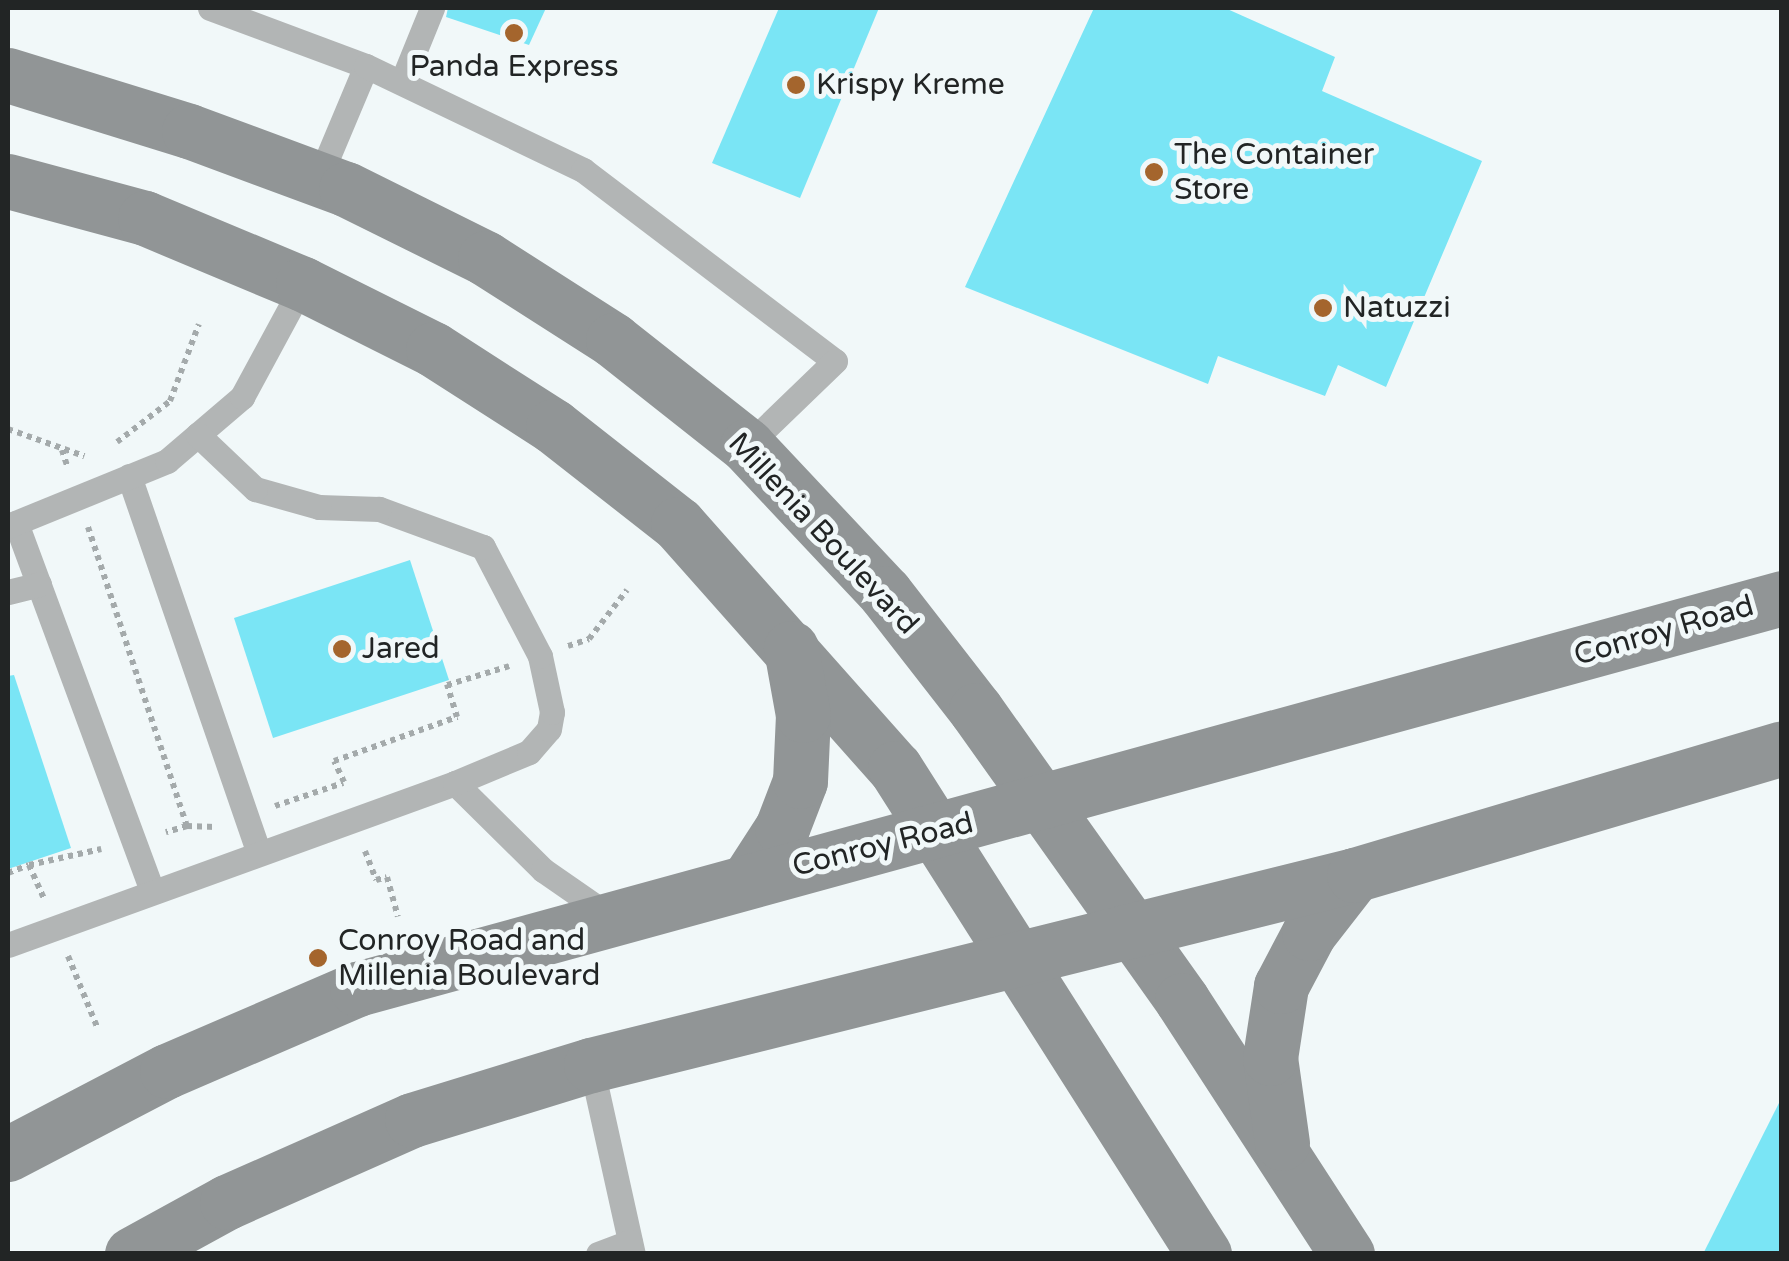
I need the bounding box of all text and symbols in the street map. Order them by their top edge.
marker: Panda Express [503,22,525,44]
place label: Panda Express [409,49,619,85]
place label: Krispy Kreme [816,67,1005,103]
marker: Krispy Kreme [785,74,807,96]
place label: The Container Store [1174,137,1374,208]
marker: The Container Store [1143,161,1165,183]
place label: Natuzzi [1343,290,1451,326]
marker: Natuzzi [1312,297,1334,319]
street label: Millenia Boulevard [720,426,926,642]
street label: Conroy Road [1570,588,1758,674]
place label: Jared [362,631,440,667]
marker: Jared [331,638,353,660]
street label: Conroy Road [789,805,977,885]
place label: Conroy Road and Millenia Boulevard [338,923,600,994]
marker: Conroy Road and Millenia Boulevard [307,947,329,969]

